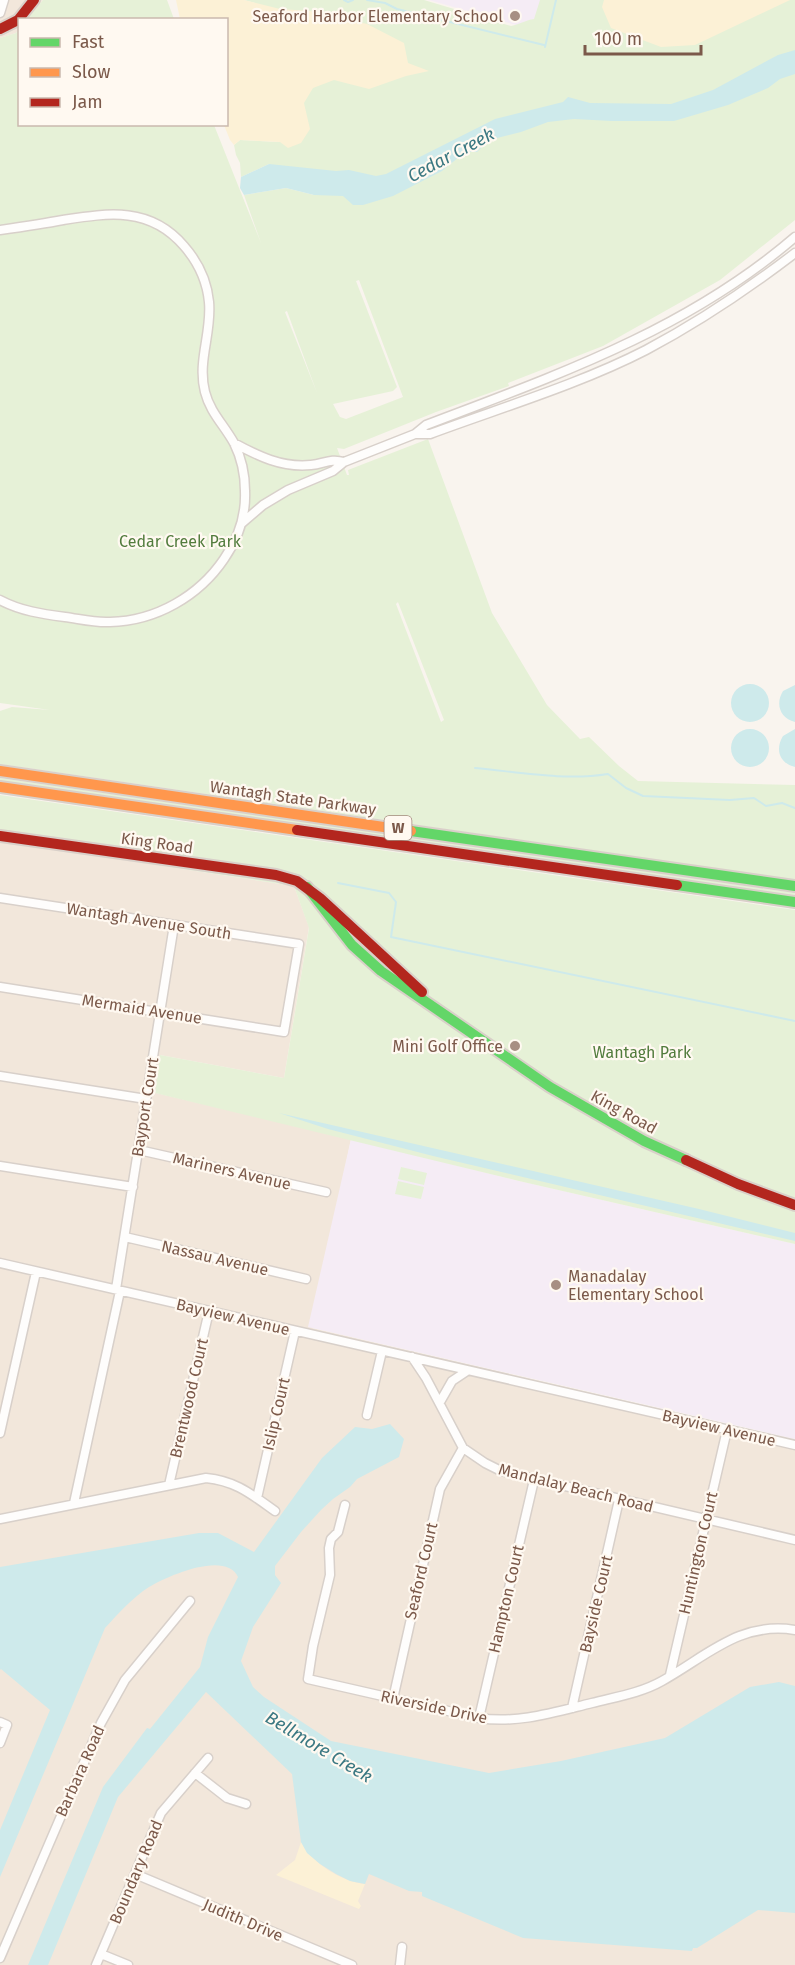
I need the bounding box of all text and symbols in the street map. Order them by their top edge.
place label: Seaford Harbor Elementary School [253,7,503,26]
marker: Seaford Harbor Elementary School [508,9,522,23]
legend [18,18,228,126]
scale bar [585,18,700,56]
text: 100 m [594,28,642,50]
text: Fast [72,31,105,53]
text: Slow [72,61,111,83]
text: Jam [72,91,103,113]
water label: Cedar Creek [404,123,499,187]
park label: Cedar Creek Park [119,532,242,551]
street label: Wantagh State Parkway [209,777,377,819]
road number: W [384,816,412,840]
street label: King Road [120,829,194,857]
street label: Wantagh Avenue South [65,899,233,943]
street label: Mermaid Avenue [81,990,203,1028]
place label: Mini Golf Office [393,1037,503,1056]
marker: Mini Golf Office [508,1039,522,1053]
park label: Wantagh Park [593,1043,692,1062]
street label: Bayport Court [128,1056,162,1158]
street label: King Road [588,1086,660,1138]
street label: Mariners Avenue [171,1148,293,1194]
street label: Nassau Avenue [160,1236,270,1280]
place label: Manadalay Elementary School [568,1267,704,1304]
marker: Manadalay Elementary School [549,1278,563,1292]
street label: Bayview Avenue [174,1295,292,1339]
street label: Brentwood Court [166,1336,212,1460]
street label: Islip Court [258,1375,294,1452]
street label: Bayview Avenue [660,1406,778,1450]
street label: Mandalay Beach Road [497,1460,655,1516]
street label: Huntington Court [675,1490,721,1616]
street label: Seaford Court [401,1520,441,1622]
street label: Hampton Court [484,1543,528,1655]
street label: Bayside Court [576,1553,617,1655]
street label: Riverside Drive [379,1686,489,1728]
water label: Bellmore Creek [262,1706,377,1788]
street label: Barbara Road [51,1722,109,1820]
street label: Boundary Road [106,1817,166,1927]
street label: Judith Drive [200,1895,286,1945]

